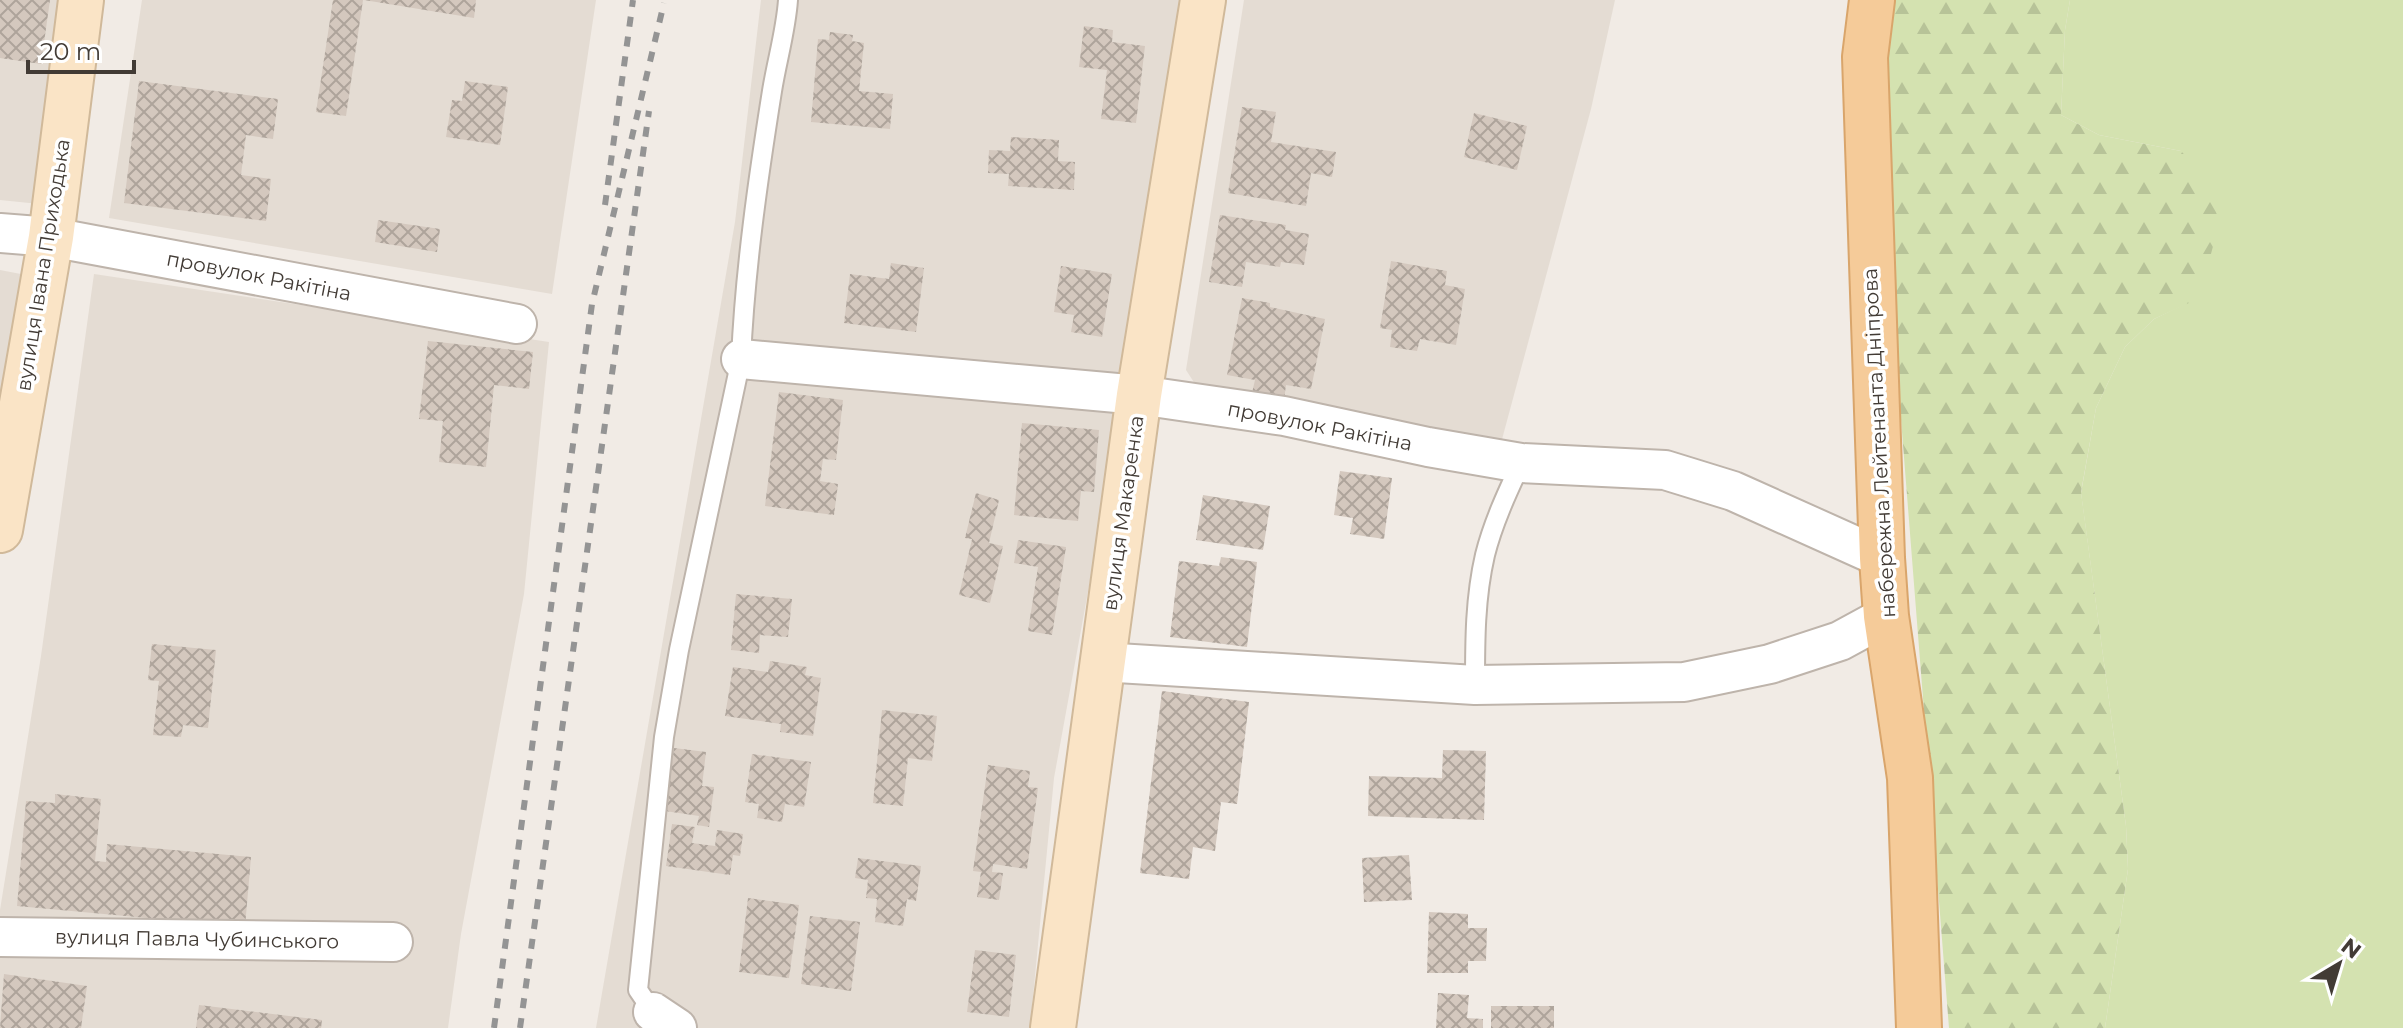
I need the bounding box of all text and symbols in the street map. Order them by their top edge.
scale bar [28,24,134,74]
text: 20 m [40,37,101,66]
street label: вулиця Івана Приходька [11,137,75,393]
street label: провулок Ракітіна [165,246,353,306]
street label: набережна Лейтенанта Дніпрова [1858,268,1900,618]
street label: провулок Ракітіна [1226,396,1414,456]
street label: вулиця Макаренка [1097,414,1149,612]
north arrow [2299,924,2379,1004]
street label: вулиця Павла Чубинського [55,925,339,953]
text: N [2336,933,2366,965]

